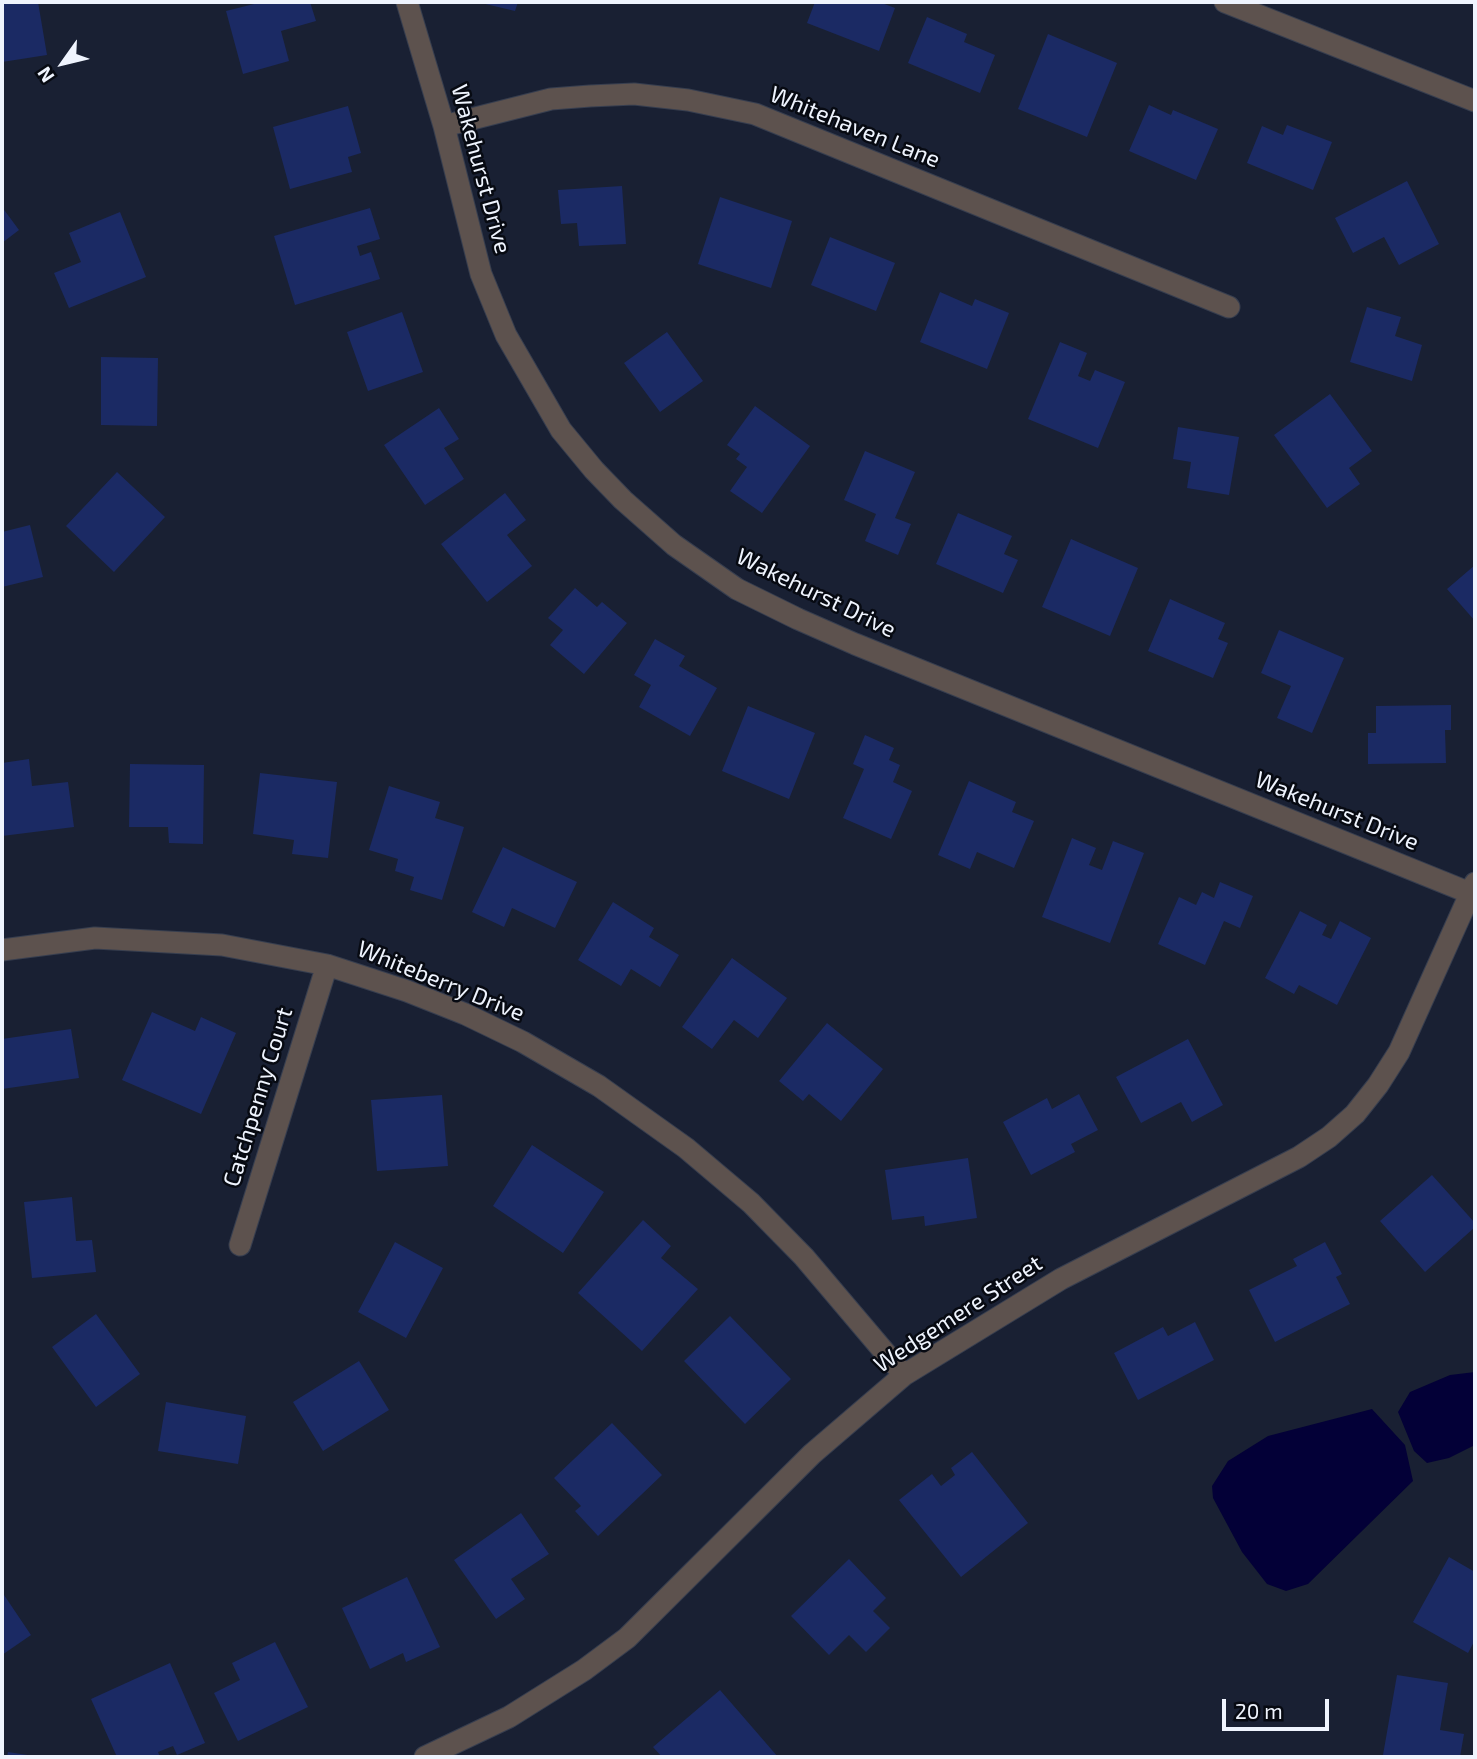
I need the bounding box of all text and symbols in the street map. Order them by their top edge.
north arrow [28,28,98,98]
text: N [32,63,59,87]
street label: Whitehaven Lane [766,80,944,174]
street label: Wakehurst Drive [445,82,517,256]
street label: Wakehurst Drive [732,543,900,643]
street label: Wakehurst Drive [1251,766,1423,856]
street label: Whiteberry Drive [353,935,529,1027]
street label: Catchpenny Court [218,1004,298,1190]
street label: Wedgemere Street [869,1249,1047,1379]
scale bar [1225,1686,1332,1730]
text: 20 m [1235,1698,1283,1723]

